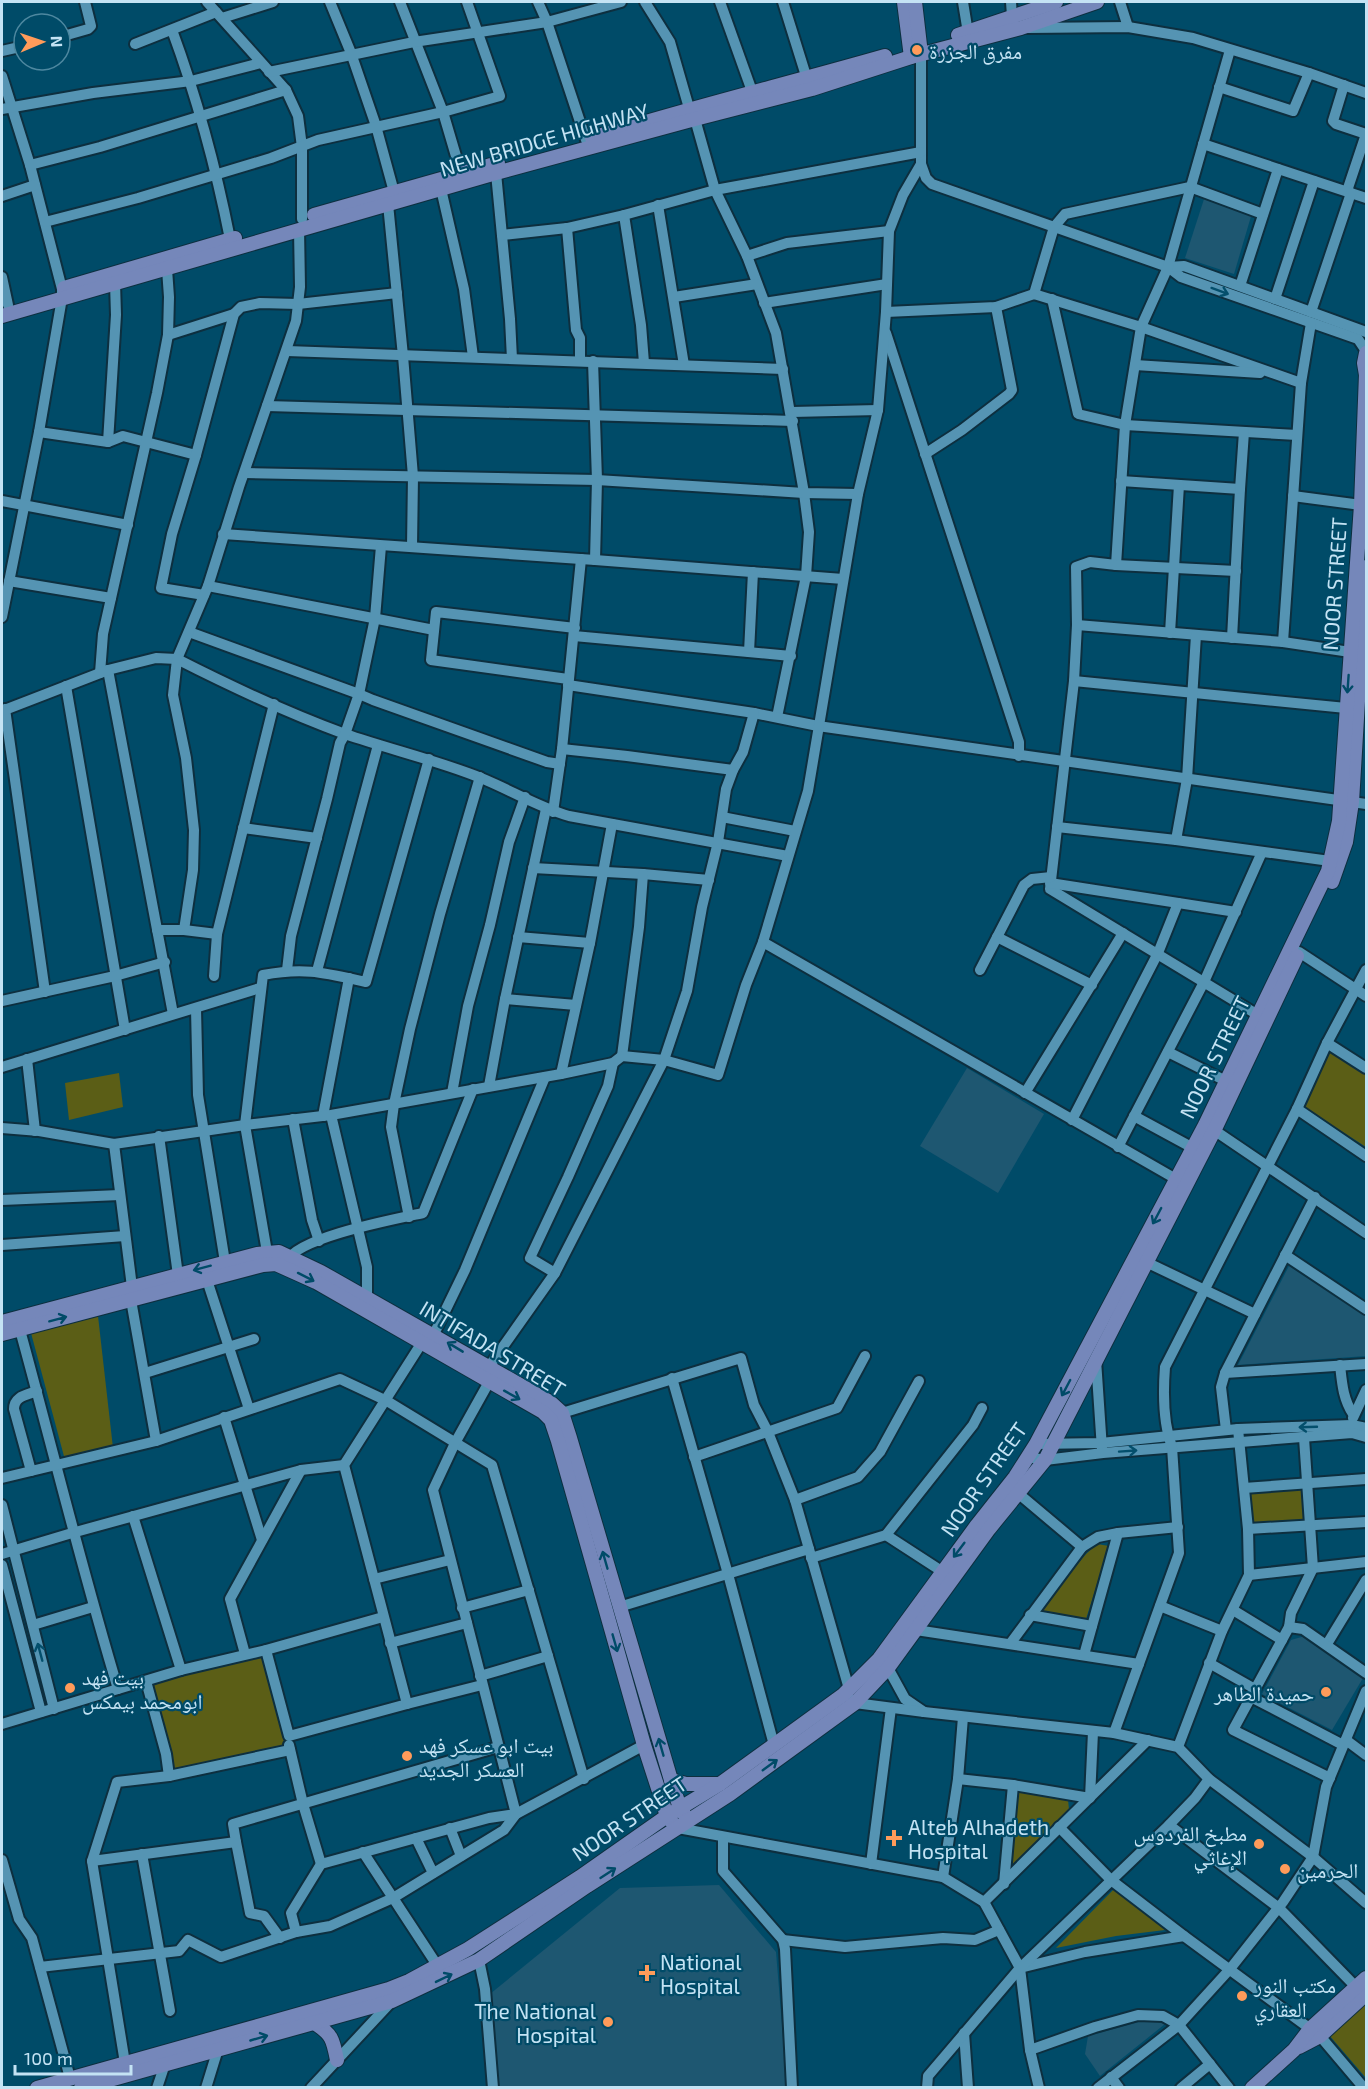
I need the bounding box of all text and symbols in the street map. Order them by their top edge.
north arrow [12,12,72,72]
text: N [48,35,67,48]
place label: مفرق الجزرة [929,38,1022,65]
marker: مفرق الجزرة [910,43,924,57]
street label: NEW BRIDGE HIGHWAY [437,97,651,181]
one-way arrow [1211,286,1229,297]
street label: NOOR STREET [1317,517,1351,651]
one-way arrow [1342,674,1353,694]
street label: NOOR STREET [1174,992,1254,1122]
one-way arrow [1151,1206,1162,1224]
one-way arrow [193,1263,212,1275]
one-way arrow [296,1272,314,1284]
street label: INTIFADA STREET [416,1295,570,1401]
one-way arrow [48,1313,67,1325]
one-way arrow [447,1341,464,1353]
one-way arrow [1060,1379,1071,1397]
one-way arrow [503,1389,520,1401]
street label: NOOR STREET [935,1417,1031,1541]
one-way arrow [1299,1421,1319,1432]
one-way arrow [1118,1445,1138,1456]
one-way arrow [952,1542,965,1558]
one-way arrow [599,1551,610,1570]
one-way arrow [610,1633,622,1652]
one-way arrow [33,1643,45,1662]
place label: بيت فهد ابومحمد بيمكس [82,1664,202,1715]
place label: حميدة الطاهر [1213,1680,1314,1705]
marker: بيت فهد ابومحمد بيمكس [63,1681,77,1695]
marker: حميدة الطاهر [1319,1685,1333,1699]
place label: بيت ابو عسكر فهد العسكر الجديد [419,1732,554,1781]
one-way arrow [655,1738,666,1757]
marker: بيت ابو عسكر فهد العسكر الجديد [400,1749,414,1763]
one-way arrow [762,1759,778,1771]
street label: NOOR STREET [567,1770,691,1866]
place label: Alteb Alhadeth Hospital [908,1814,1049,1863]
place label: مطبخ الفردوس الإغاثي [1134,1820,1247,1874]
marker: Alteb Alhadeth Hospital [885,1829,903,1847]
marker: مطبخ الفردوس الإغاثي [1252,1837,1266,1851]
place label: الحرمين [1297,1857,1358,1884]
marker: الحرمين [1278,1862,1292,1876]
one-way arrow [599,1866,616,1878]
place label: National Hospital [660,1949,742,1998]
marker: National Hospital [638,1964,656,1982]
one-way arrow [434,1971,452,1983]
place label: مكتب النور العقاري [1253,1972,1336,2026]
marker: مكتب النور العقاري [1235,1989,1249,2003]
place label: The National Hospital [474,1998,597,2047]
marker: The National Hospital [601,2015,615,2029]
one-way arrow [249,2031,268,2043]
scale bar [15,2038,130,2076]
text: 100 m [24,2047,73,2069]

